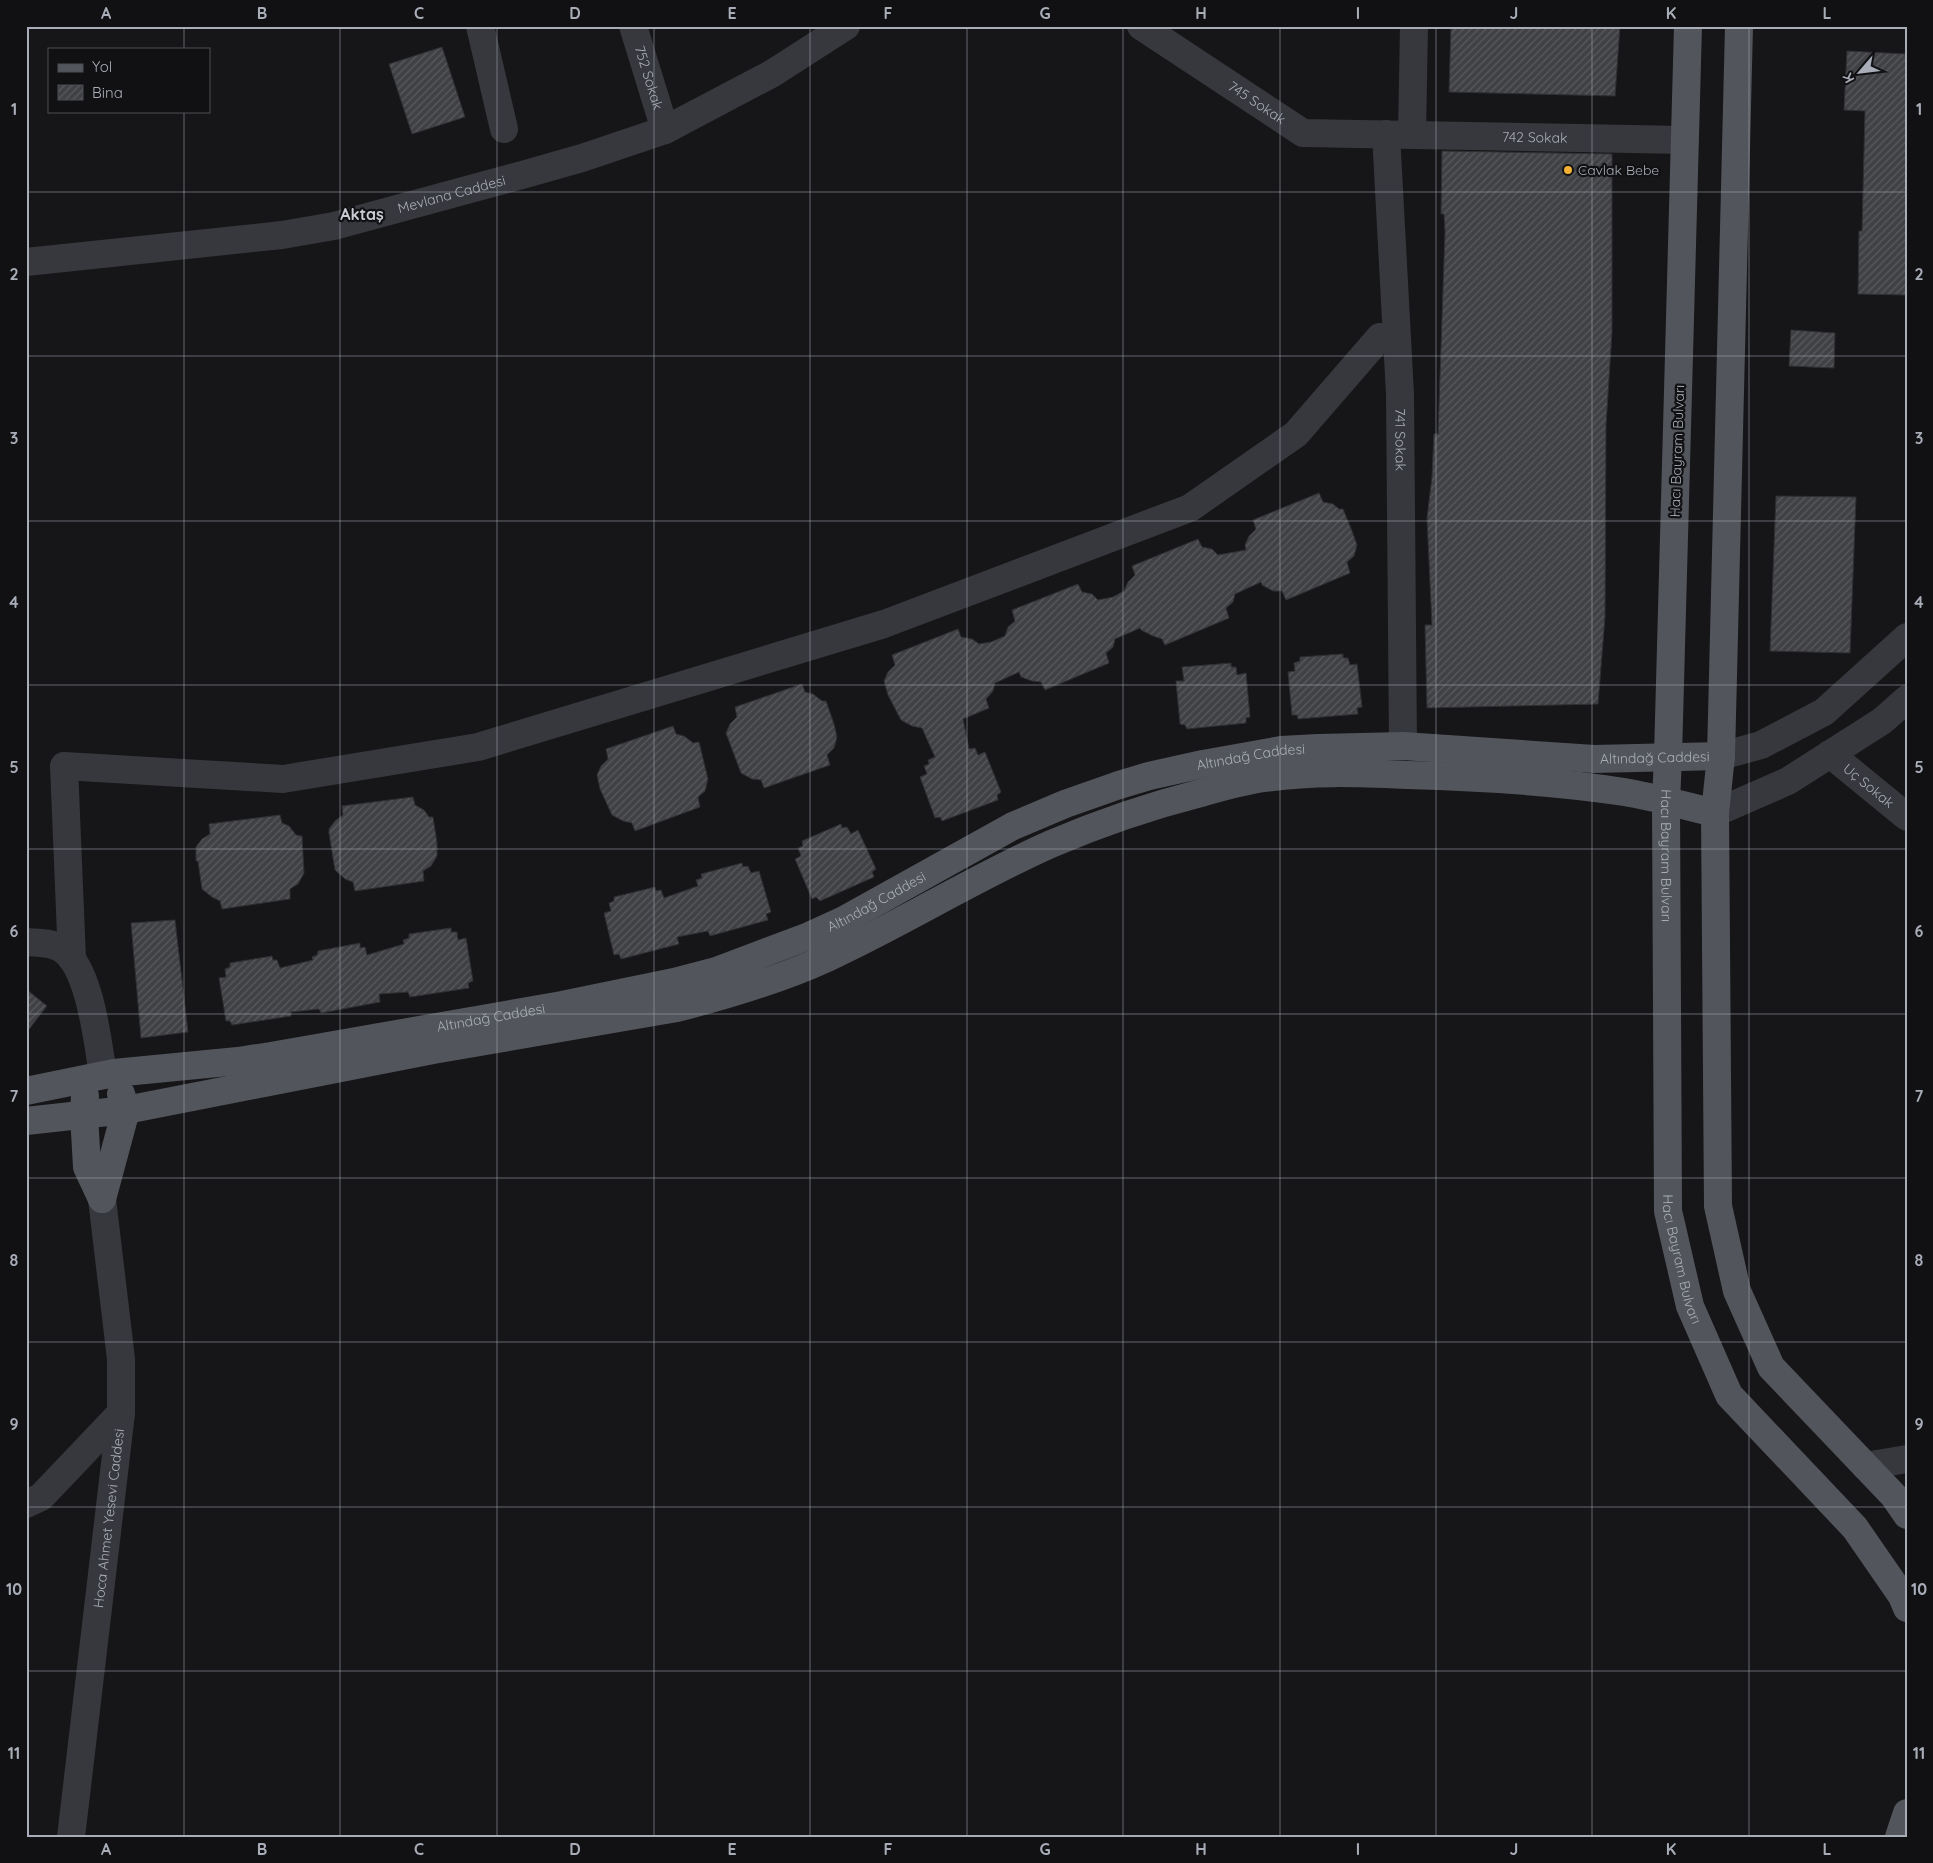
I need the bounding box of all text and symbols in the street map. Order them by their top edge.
text: A [101,3,112,23]
text: B [257,3,267,23]
text: C [414,3,424,23]
text: D [569,3,581,23]
text: E [727,3,737,23]
text: F [884,3,893,23]
text: G [1039,3,1051,23]
text: H [1195,3,1207,23]
text: I [1356,3,1360,23]
text: J [1510,3,1518,23]
text: K [1666,3,1676,23]
text: L [1823,3,1832,23]
street label: 752 Sokak [631,43,667,112]
legend [48,48,210,112]
north arrow [1836,48,1886,98]
text: Yol [92,57,112,76]
text: K [1838,70,1859,86]
street label: 745 Sokak [1225,77,1289,128]
text: Bina [92,83,123,102]
text: 1 [11,99,17,119]
text: 1 [1916,99,1922,119]
street label: 742 Sokak [1502,128,1568,147]
place label: Cavlak Bebe [1578,161,1659,179]
marker: Cavlak Bebe [1562,164,1574,176]
street label: Mevlana Caddesi [396,171,508,217]
district label: Aktaş [340,204,384,224]
text: 2 [9,264,19,284]
text: 2 [1914,264,1924,284]
street label: Hacı Bayram Bulvarı [1666,384,1688,518]
street label: 741 Sokak [1391,408,1410,471]
text: 3 [10,428,18,448]
text: 3 [1915,428,1923,448]
text: 4 [9,592,19,612]
text: 4 [1914,592,1924,612]
street label: Altındağ Caddesi [1195,740,1306,774]
street label: Altındağ Caddesi [1600,747,1710,768]
text: 5 [9,757,19,777]
text: 5 [1914,757,1924,777]
street label: Uç Sokak [1839,759,1898,812]
street label: Hacı Bayram Bulvarı [1657,789,1676,922]
street label: Altındağ Caddesi [824,867,929,936]
text: 6 [10,921,19,941]
text: 6 [1915,921,1924,941]
street label: Altındağ Caddesi [435,999,546,1036]
text: 7 [10,1086,19,1106]
text: 7 [1915,1086,1924,1106]
street label: Hacı Bayram Bulvarı [1659,1194,1706,1327]
text: 8 [10,1250,19,1270]
text: 8 [1915,1250,1924,1270]
text: 9 [9,1414,19,1434]
text: 9 [1914,1414,1924,1434]
street label: Hoca Ahmet Yesevi Caddesi [89,1428,128,1609]
text: 10 [6,1579,22,1599]
text: 10 [1911,1579,1927,1599]
text: 11 [8,1743,20,1763]
text: 11 [1913,1743,1925,1763]
text: A [101,1839,112,1859]
text: B [257,1839,267,1859]
text: C [414,1839,424,1859]
text: D [569,1839,581,1859]
text: E [727,1839,737,1859]
text: F [884,1839,893,1859]
text: G [1039,1839,1051,1859]
text: H [1195,1839,1207,1859]
text: I [1356,1839,1360,1859]
text: J [1510,1839,1518,1859]
text: K [1666,1839,1676,1859]
text: L [1823,1839,1832,1859]

